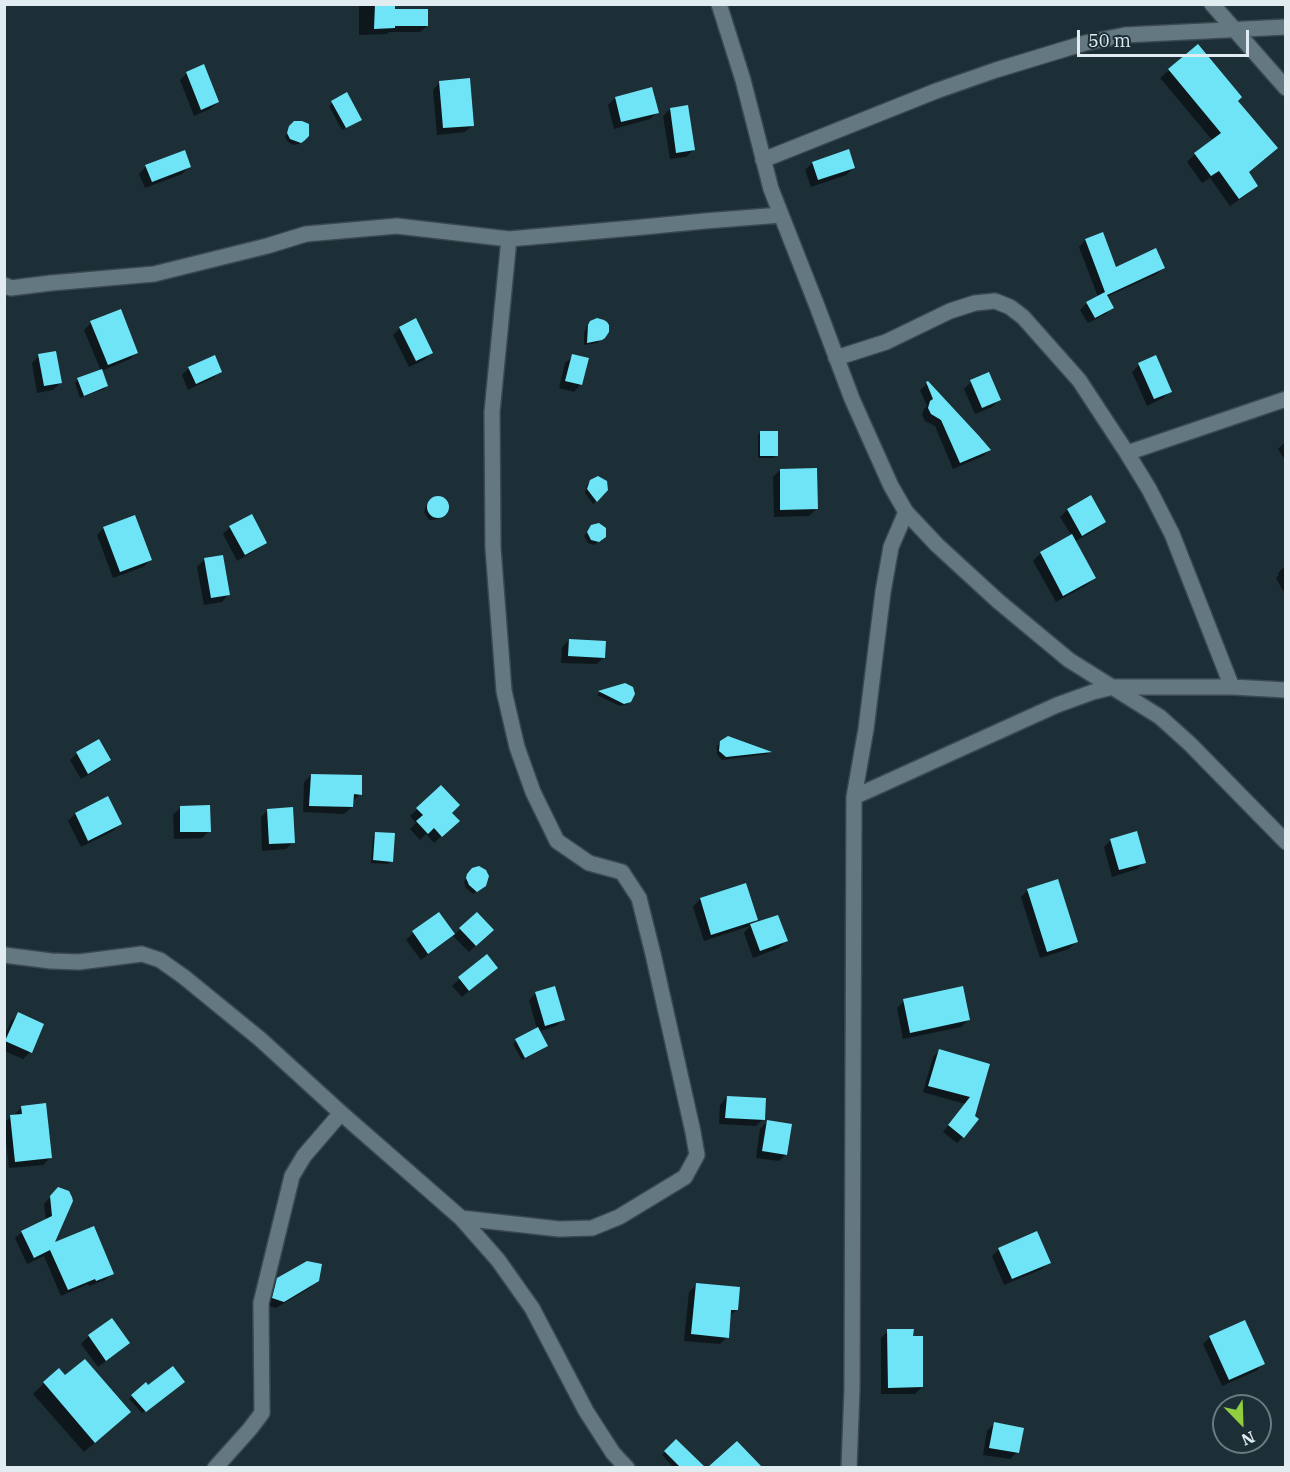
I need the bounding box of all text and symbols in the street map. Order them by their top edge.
scale bar [1080,18,1252,56]
text: 50 m [1088,29,1131,52]
north arrow [1212,1394,1272,1454]
text: N [1239,1427,1258,1450]

